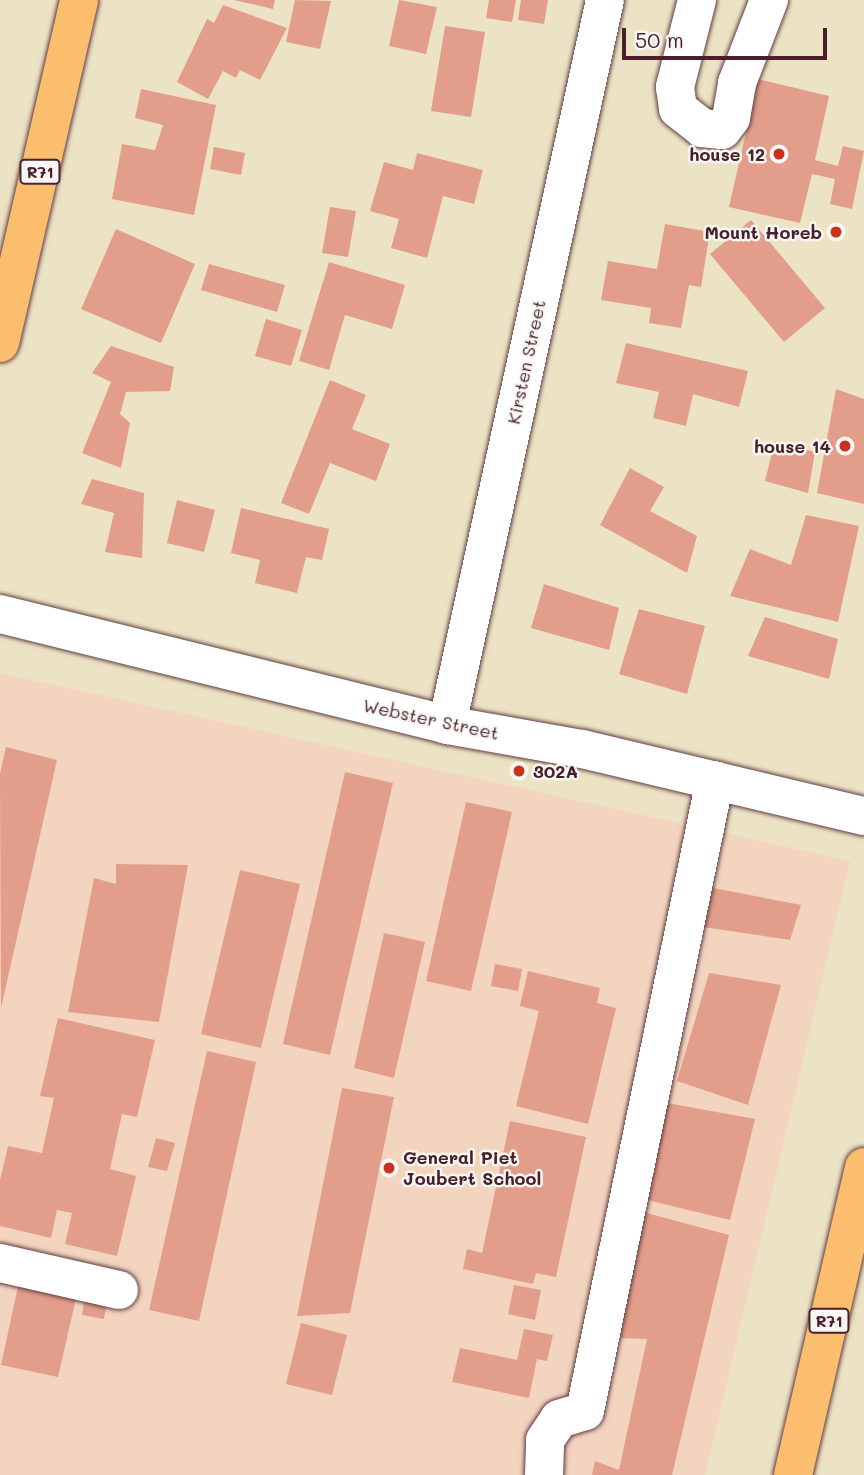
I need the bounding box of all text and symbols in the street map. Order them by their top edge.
scale bar [626,14,831,58]
text: 50 m [635,26,684,53]
place label: house 12 [689,143,765,165]
marker: house 12 [771,146,787,162]
road number: R71 [19,160,61,184]
place label: Mount Horeb [704,221,822,243]
marker: Mount Horeb [828,224,844,240]
street label: Kirsten Street [502,298,550,426]
place label: house 14 [754,435,831,457]
marker: house 14 [837,438,853,454]
street label: Webster Street [361,694,501,744]
place label: 302A [533,760,578,782]
marker: 302A [511,763,527,779]
place label: General Piet Joubert School [403,1147,541,1190]
marker: General Piet Joubert School [381,1160,397,1176]
road number: R71 [808,1308,850,1334]

